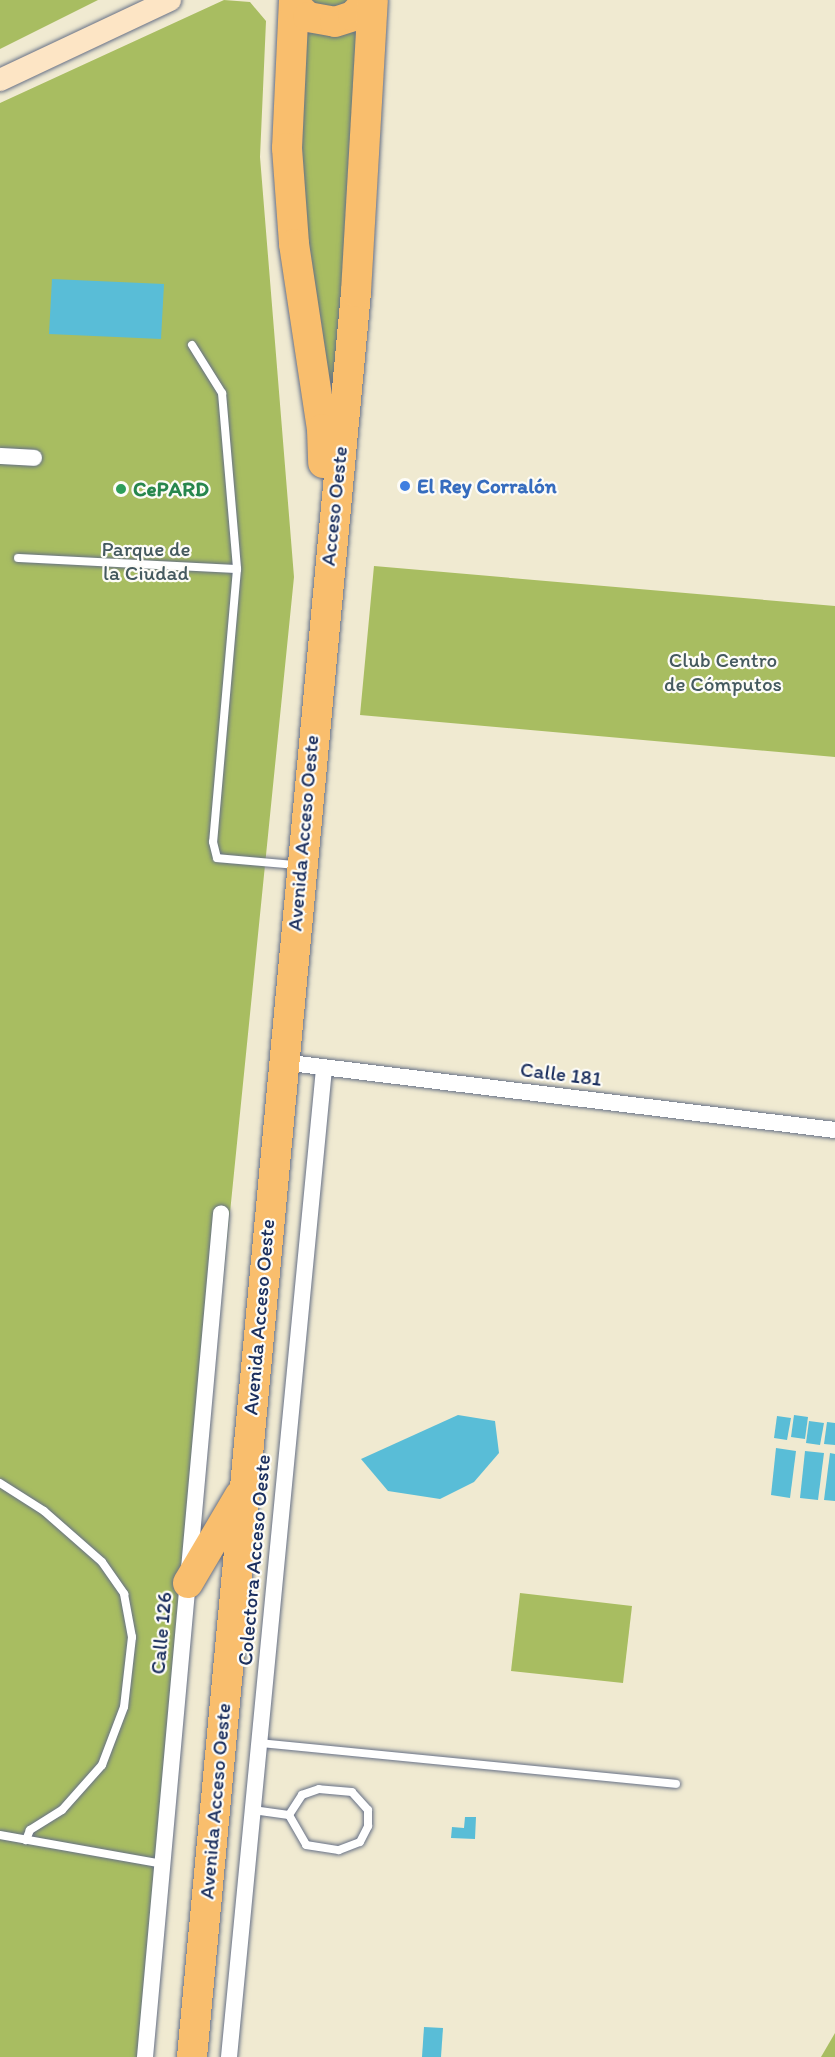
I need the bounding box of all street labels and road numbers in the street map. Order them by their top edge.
street label: Acceso Oeste [315,445,353,567]
street label: Avenida Acceso Oeste [282,734,324,932]
street label: Calle 181 [519,1056,603,1092]
street label: Avenida Acceso Oeste [238,1218,280,1416]
street label: Colectora Acceso Oeste [232,1453,276,1667]
street label: Calle 126 [145,1591,177,1675]
street label: Avenida Acceso Oeste [194,1702,236,1900]

